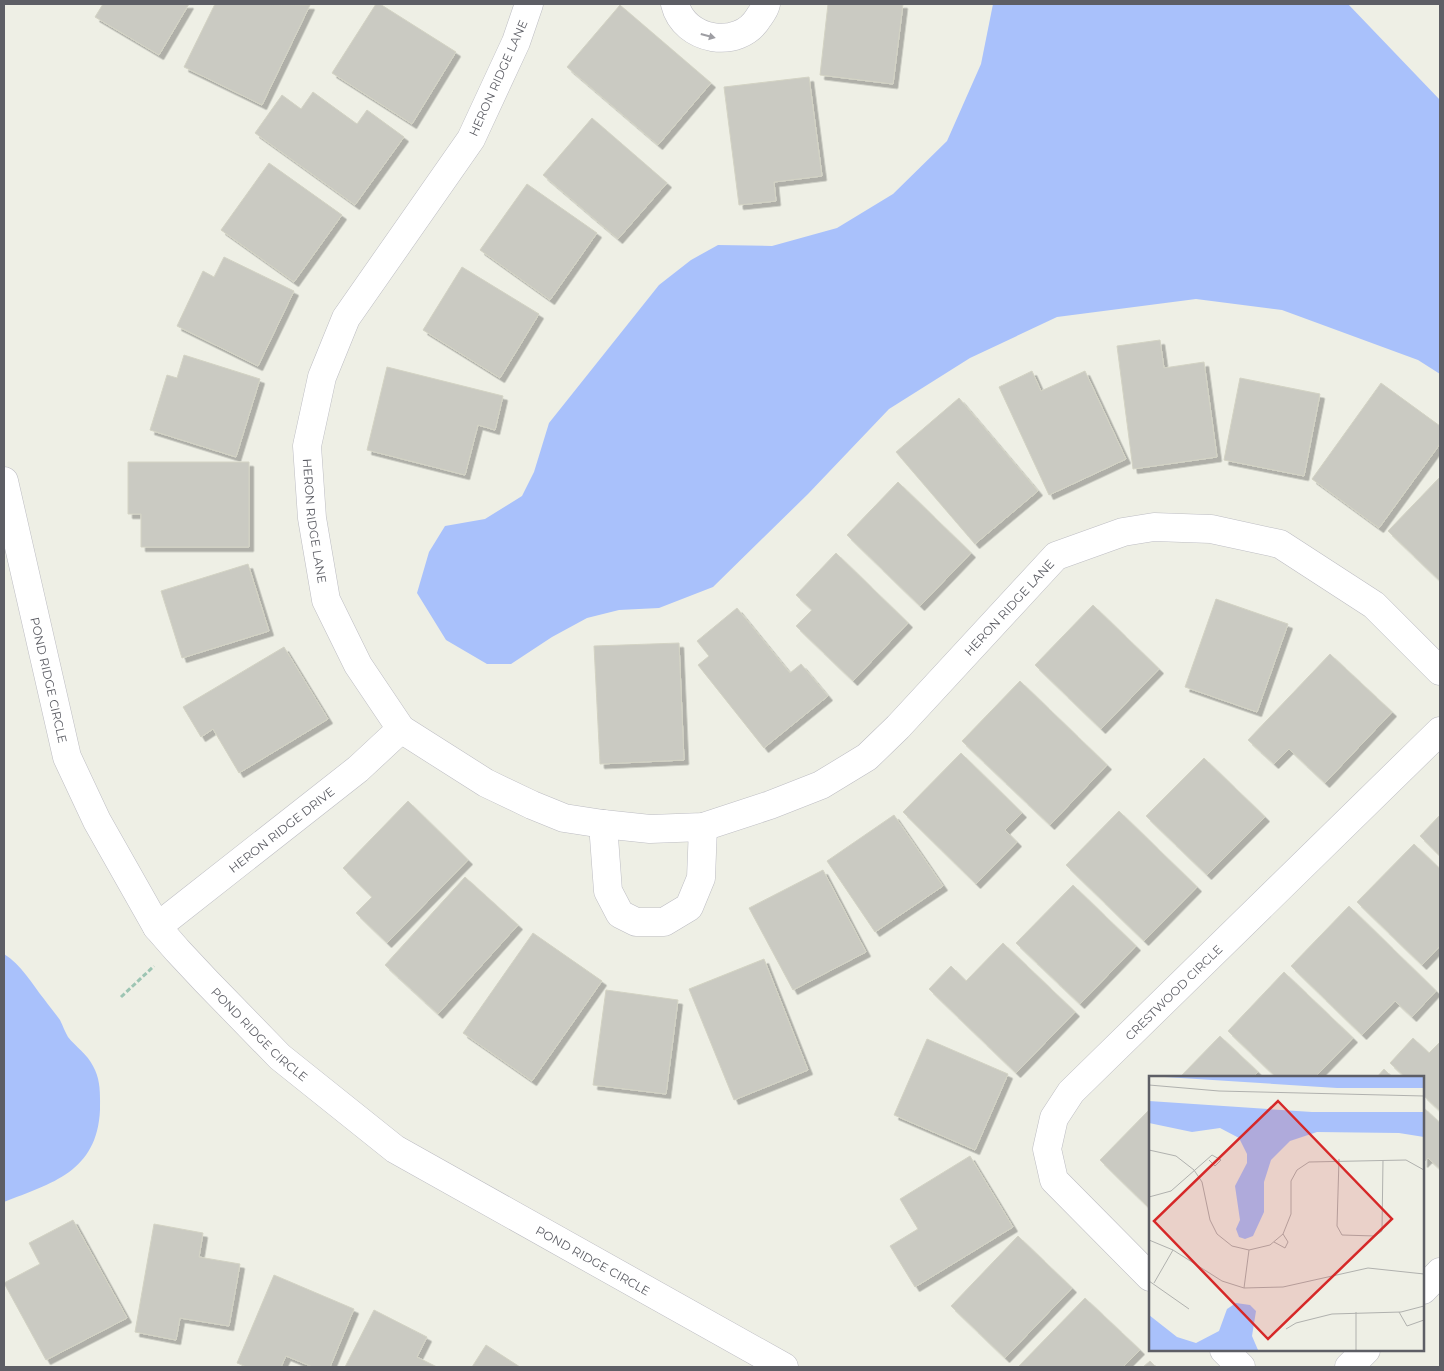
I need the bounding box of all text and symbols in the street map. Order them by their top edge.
street label: HERON RIDGE LANE [466,18,530,138]
one-way arrow [701,32,716,40]
street label: HERON RIDGE LANE [300,458,330,584]
street label: HERON RIDGE LANE [961,556,1057,658]
street label: POND RIDGE CIRCLE [28,615,71,744]
street label: HERON RIDGE DRIVE [225,783,337,876]
street label: CRESTWOOD CIRCLE [1121,941,1225,1043]
street label: POND RIDGE CIRCLE [208,984,311,1084]
inset map [1149,1076,1424,1351]
street label: POND RIDGE CIRCLE [533,1222,653,1298]

